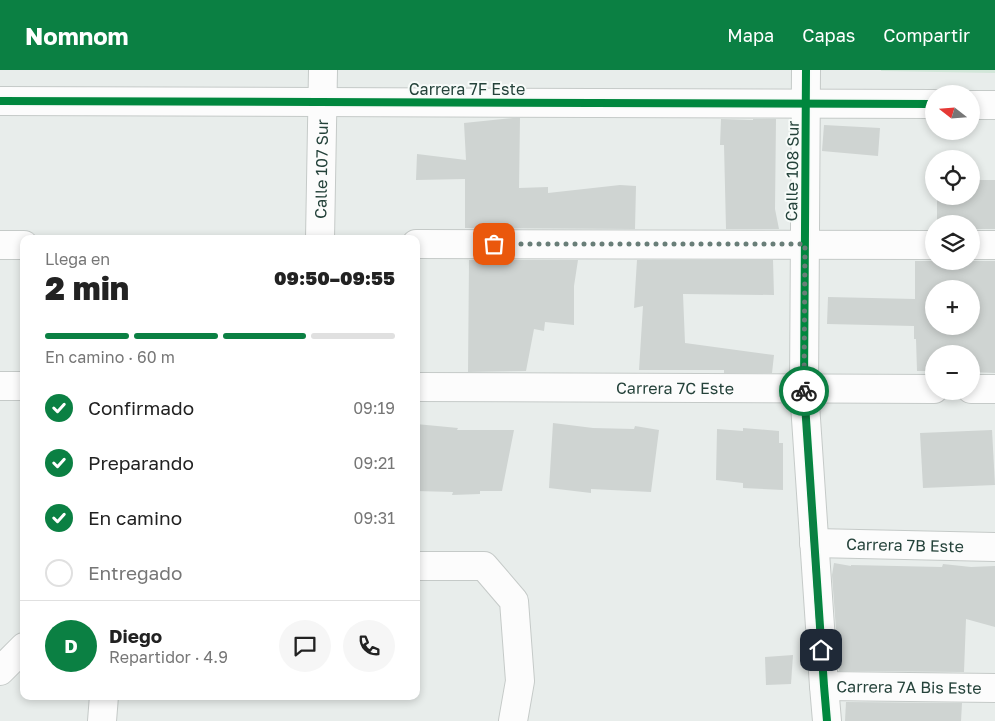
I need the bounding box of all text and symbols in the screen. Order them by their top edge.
text: Nomnom [25,21,129,50]
text: Mapa [727,24,774,46]
text: Capas [802,24,855,46]
text: Compartir [883,24,970,46]
street label: Carrera 7F Este [409,79,525,99]
north arrow [925,85,980,140]
map controls [925,85,980,400]
street label: Calle 107 Sur [310,119,332,219]
street label: Calle 108 Sur [781,120,803,222]
button: locate [925,150,980,205]
button: layers [925,215,980,270]
pin [473,223,515,265]
icon: bag [480,230,508,258]
text: Llega en [45,249,110,269]
text: 09:50–09:55 [274,266,395,289]
text: 2 min [45,269,129,307]
button: + [925,280,980,335]
button: − [925,345,980,400]
text: En camino · 60 m [45,347,175,367]
courier [779,366,829,416]
icon: bike [790,377,818,405]
street label: Carrera 7C Este [616,378,734,398]
icon: check [45,394,73,422]
text: Confirmado [88,396,194,419]
text: 09:19 [353,398,395,418]
icon: check [45,449,73,477]
text: Preparando [88,451,194,474]
text: 09:21 [354,453,395,473]
icon: check [45,504,73,532]
text: En camino [88,506,182,529]
text: 09:31 [353,508,395,528]
street label: Carrera 7B Este [846,534,964,556]
text: Entregado [88,561,182,584]
button: chat [279,620,331,672]
button: phone [343,620,395,672]
text: Diego [109,624,162,647]
pin [800,629,842,671]
text: D [64,634,78,657]
icon: home [807,636,835,664]
text: Repartidor · 4.9 [109,647,228,667]
street label: Carrera 7A Bis Este [836,676,982,698]

